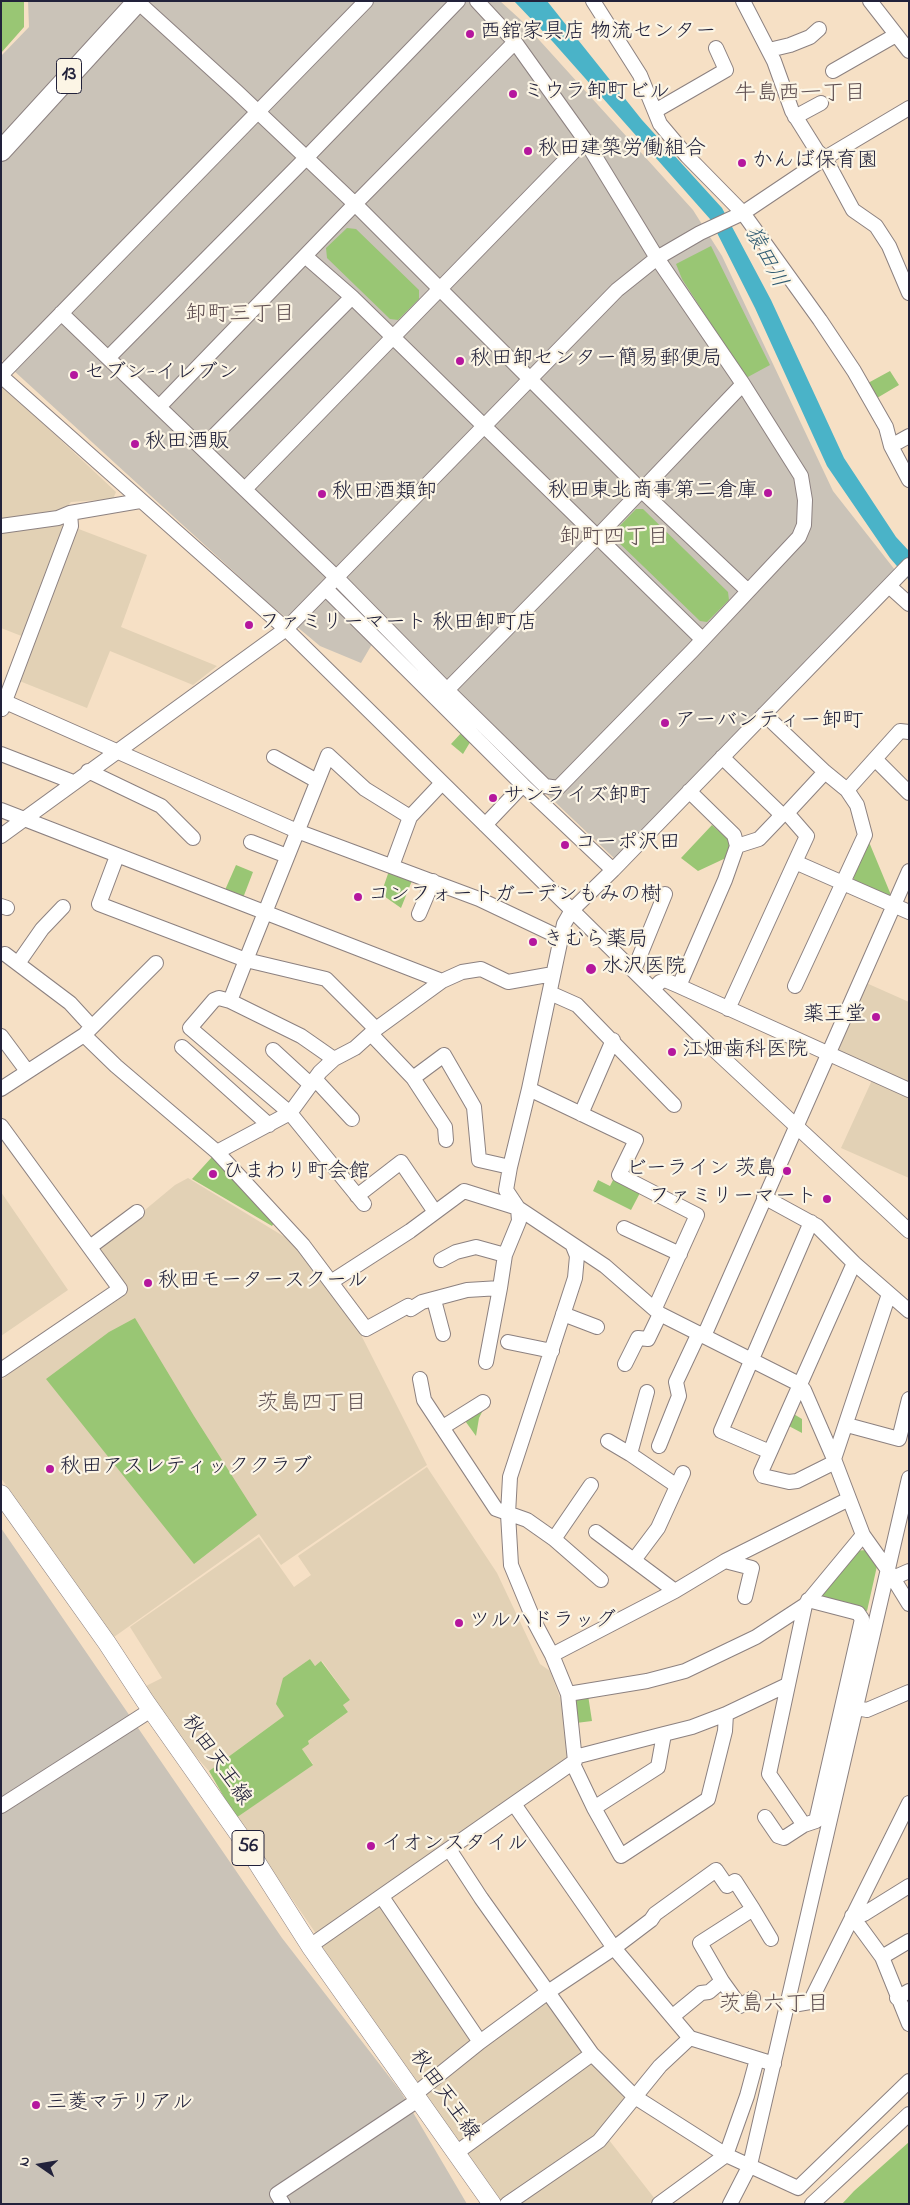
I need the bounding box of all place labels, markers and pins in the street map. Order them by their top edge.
place label: 西舘家具店 物流センター [480,21,716,47]
marker: 西舘家具店 物流センター [464,28,476,40]
place label: ミウラ卸町ビル [523,81,670,107]
marker: ミウラ卸町ビル [507,88,519,100]
place label: 秋田建築労働組合 [538,138,706,164]
marker: 秋田建築労働組合 [522,145,534,157]
place label: かんば保育園 [752,150,878,176]
marker: かんば保育園 [736,157,748,169]
place label: 秋田卸センター簡易郵便局 [470,348,722,374]
marker: 秋田卸センター簡易郵便局 [454,355,466,367]
place label: セブン-イレブン [84,362,239,388]
marker: セブン-イレブン [68,369,80,381]
place label: 秋田酒販 [145,431,229,457]
marker: 秋田酒販 [129,438,141,450]
place label: 秋田東北商事第二倉庫 [548,480,758,506]
place label: 秋田酒類卸 [332,481,437,507]
marker: 秋田東北商事第二倉庫 [762,487,774,499]
marker: 秋田酒類卸 [316,488,328,500]
place label: ファミリーマート 秋田卸町店 [259,612,537,638]
marker: ファミリーマート 秋田卸町店 [243,619,255,631]
place label: アーバンティー卸町 [675,710,863,736]
marker: アーバンティー卸町 [659,717,671,729]
place label: サンライズ卸町 [503,785,650,811]
marker: サンライズ卸町 [487,792,499,804]
place label: コーポ沢田 [575,832,680,858]
marker: コーポ沢田 [559,839,571,851]
place label: コンフォートガーデンもみの樹 [368,884,662,910]
marker: コンフォートガーデンもみの樹 [352,891,364,903]
place label: きむら薬局 [543,929,648,955]
marker: きむら薬局 [527,936,539,948]
place label: 水沢医院 [602,956,686,982]
marker: 水沢医院 [584,962,598,976]
place label: 薬王堂 [803,1004,866,1030]
marker: 薬王堂 [870,1011,882,1023]
place label: 江畑歯科医院 [682,1039,808,1065]
marker: 江畑歯科医院 [666,1046,678,1058]
place label: ビーライン 茨島 [626,1158,777,1184]
place label: ひまわり町会館 [223,1161,370,1187]
marker: ビーライン 茨島 [781,1165,793,1177]
marker: ひまわり町会館 [207,1168,219,1180]
place label: ファミリーマート [649,1186,817,1212]
marker: ファミリーマート [821,1193,833,1205]
place label: 秋田モータースクール [158,1270,368,1296]
marker: 秋田モータースクール [142,1277,154,1289]
place label: 秋田アスレティッククラブ [60,1456,312,1482]
marker: 秋田アスレティッククラブ [44,1463,56,1475]
place label: ツルハドラッグ [469,1610,616,1636]
marker: ツルハドラッグ [453,1617,465,1629]
place label: イオンスタイル [381,1833,528,1859]
marker: イオンスタイル [365,1840,377,1852]
place label: 三菱マテリアル [46,2092,193,2118]
marker: 三菱マテリアル [30,2099,42,2111]

